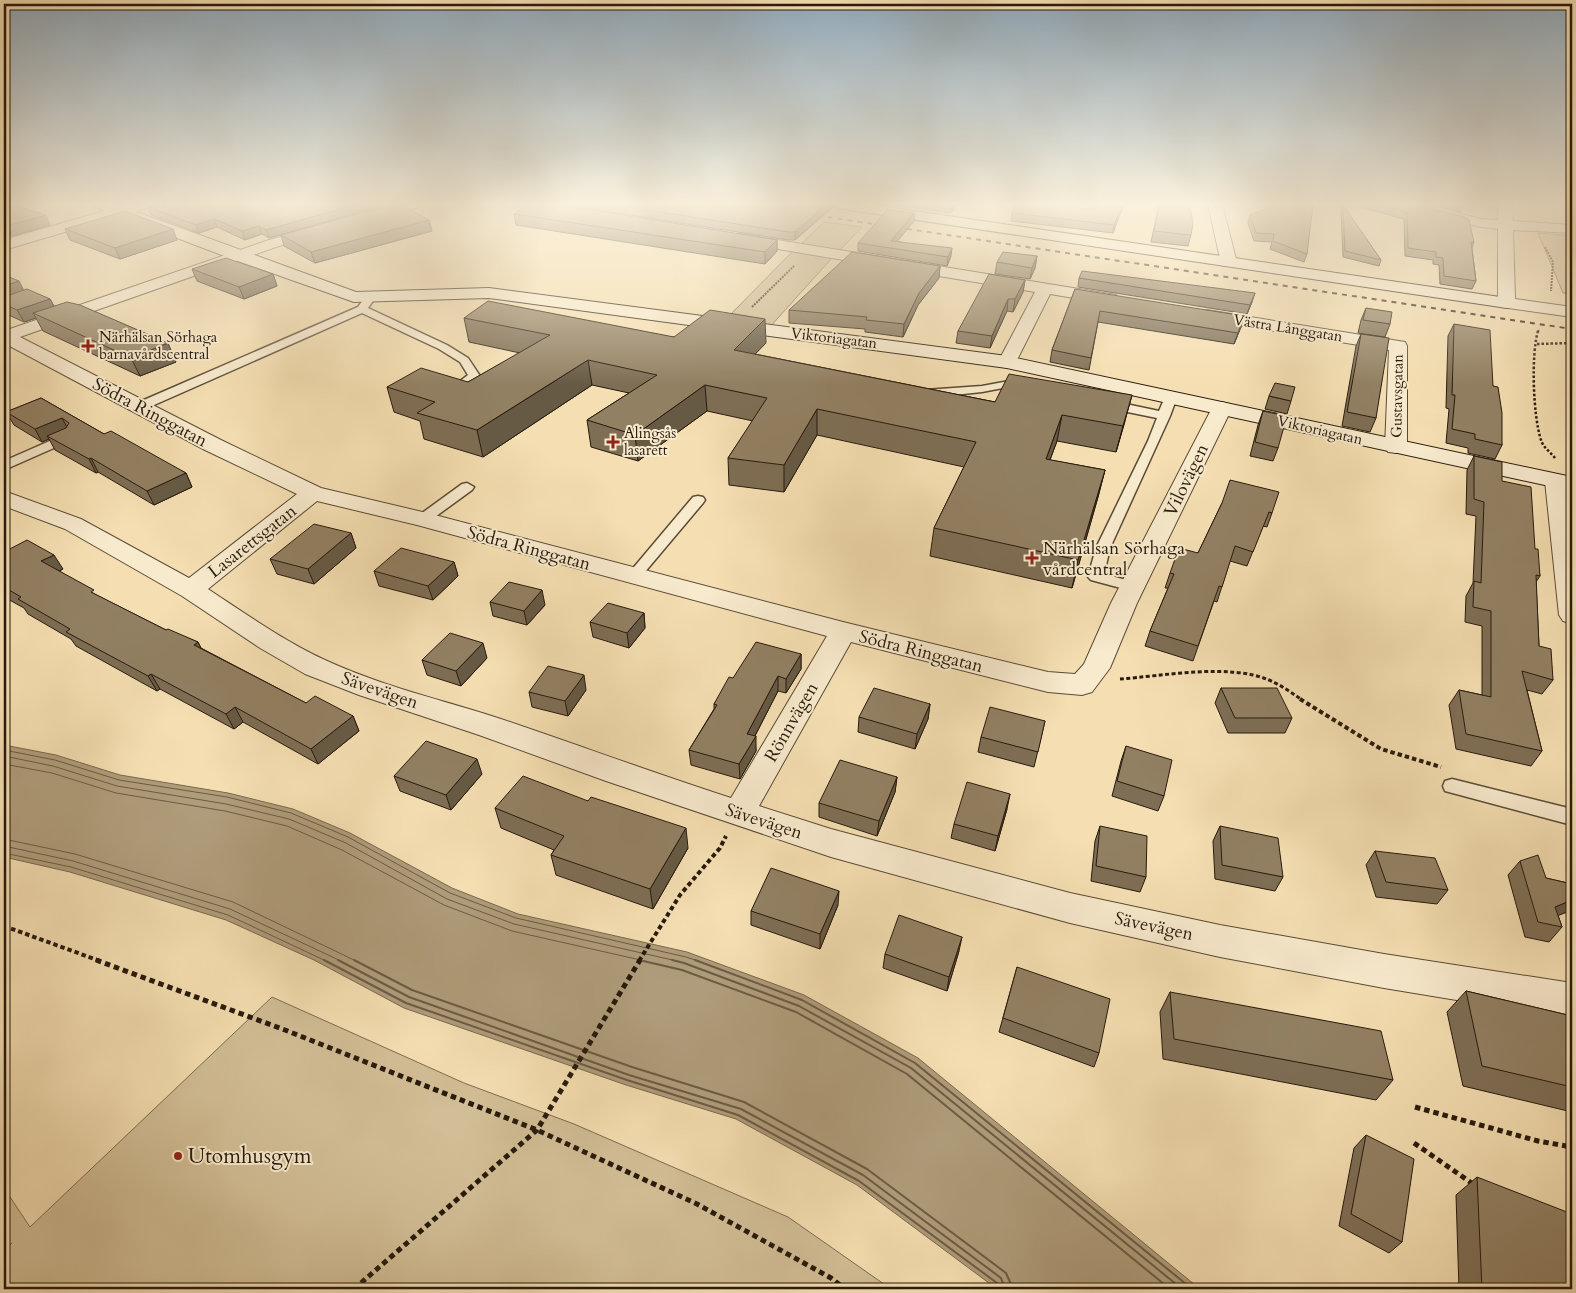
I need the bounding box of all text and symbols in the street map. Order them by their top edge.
street label: Västra Långgatan [1232,309,1345,347]
street label: Viktoriagatan [790,323,879,353]
place label: Närhälsan Sörhaga barnavårdscentral [99,327,218,364]
marker: Närhälsan Sörhaga barnavårdscentral [81,339,95,353]
street label: Gustavsgatan [1386,354,1408,438]
street label: Södra Ringgatan [88,372,212,454]
street label: Viktoriagatan [1275,410,1365,450]
place label: Alingsås lasarett [624,423,676,460]
marker: Alingsås lasarett [606,435,620,449]
street label: Vilovägen [1158,439,1215,521]
street label: Lasarettsgatan [203,498,302,584]
street label: Södra Ringgatan [464,520,594,577]
place label: Närhälsan Sörhaga vårdcentral [1043,536,1185,582]
marker: Närhälsan Sörhaga vårdcentral [1025,551,1039,565]
street label: Södra Ringgatan [856,624,986,679]
street label: Sävevägen [338,666,422,716]
street label: Rönnvägen [759,677,825,767]
street label: Sävevägen [722,797,806,846]
street label: Sävevägen [1112,906,1196,947]
place label: Utomhusgym [188,1142,312,1171]
marker: Utomhusgym [172,1150,184,1162]

